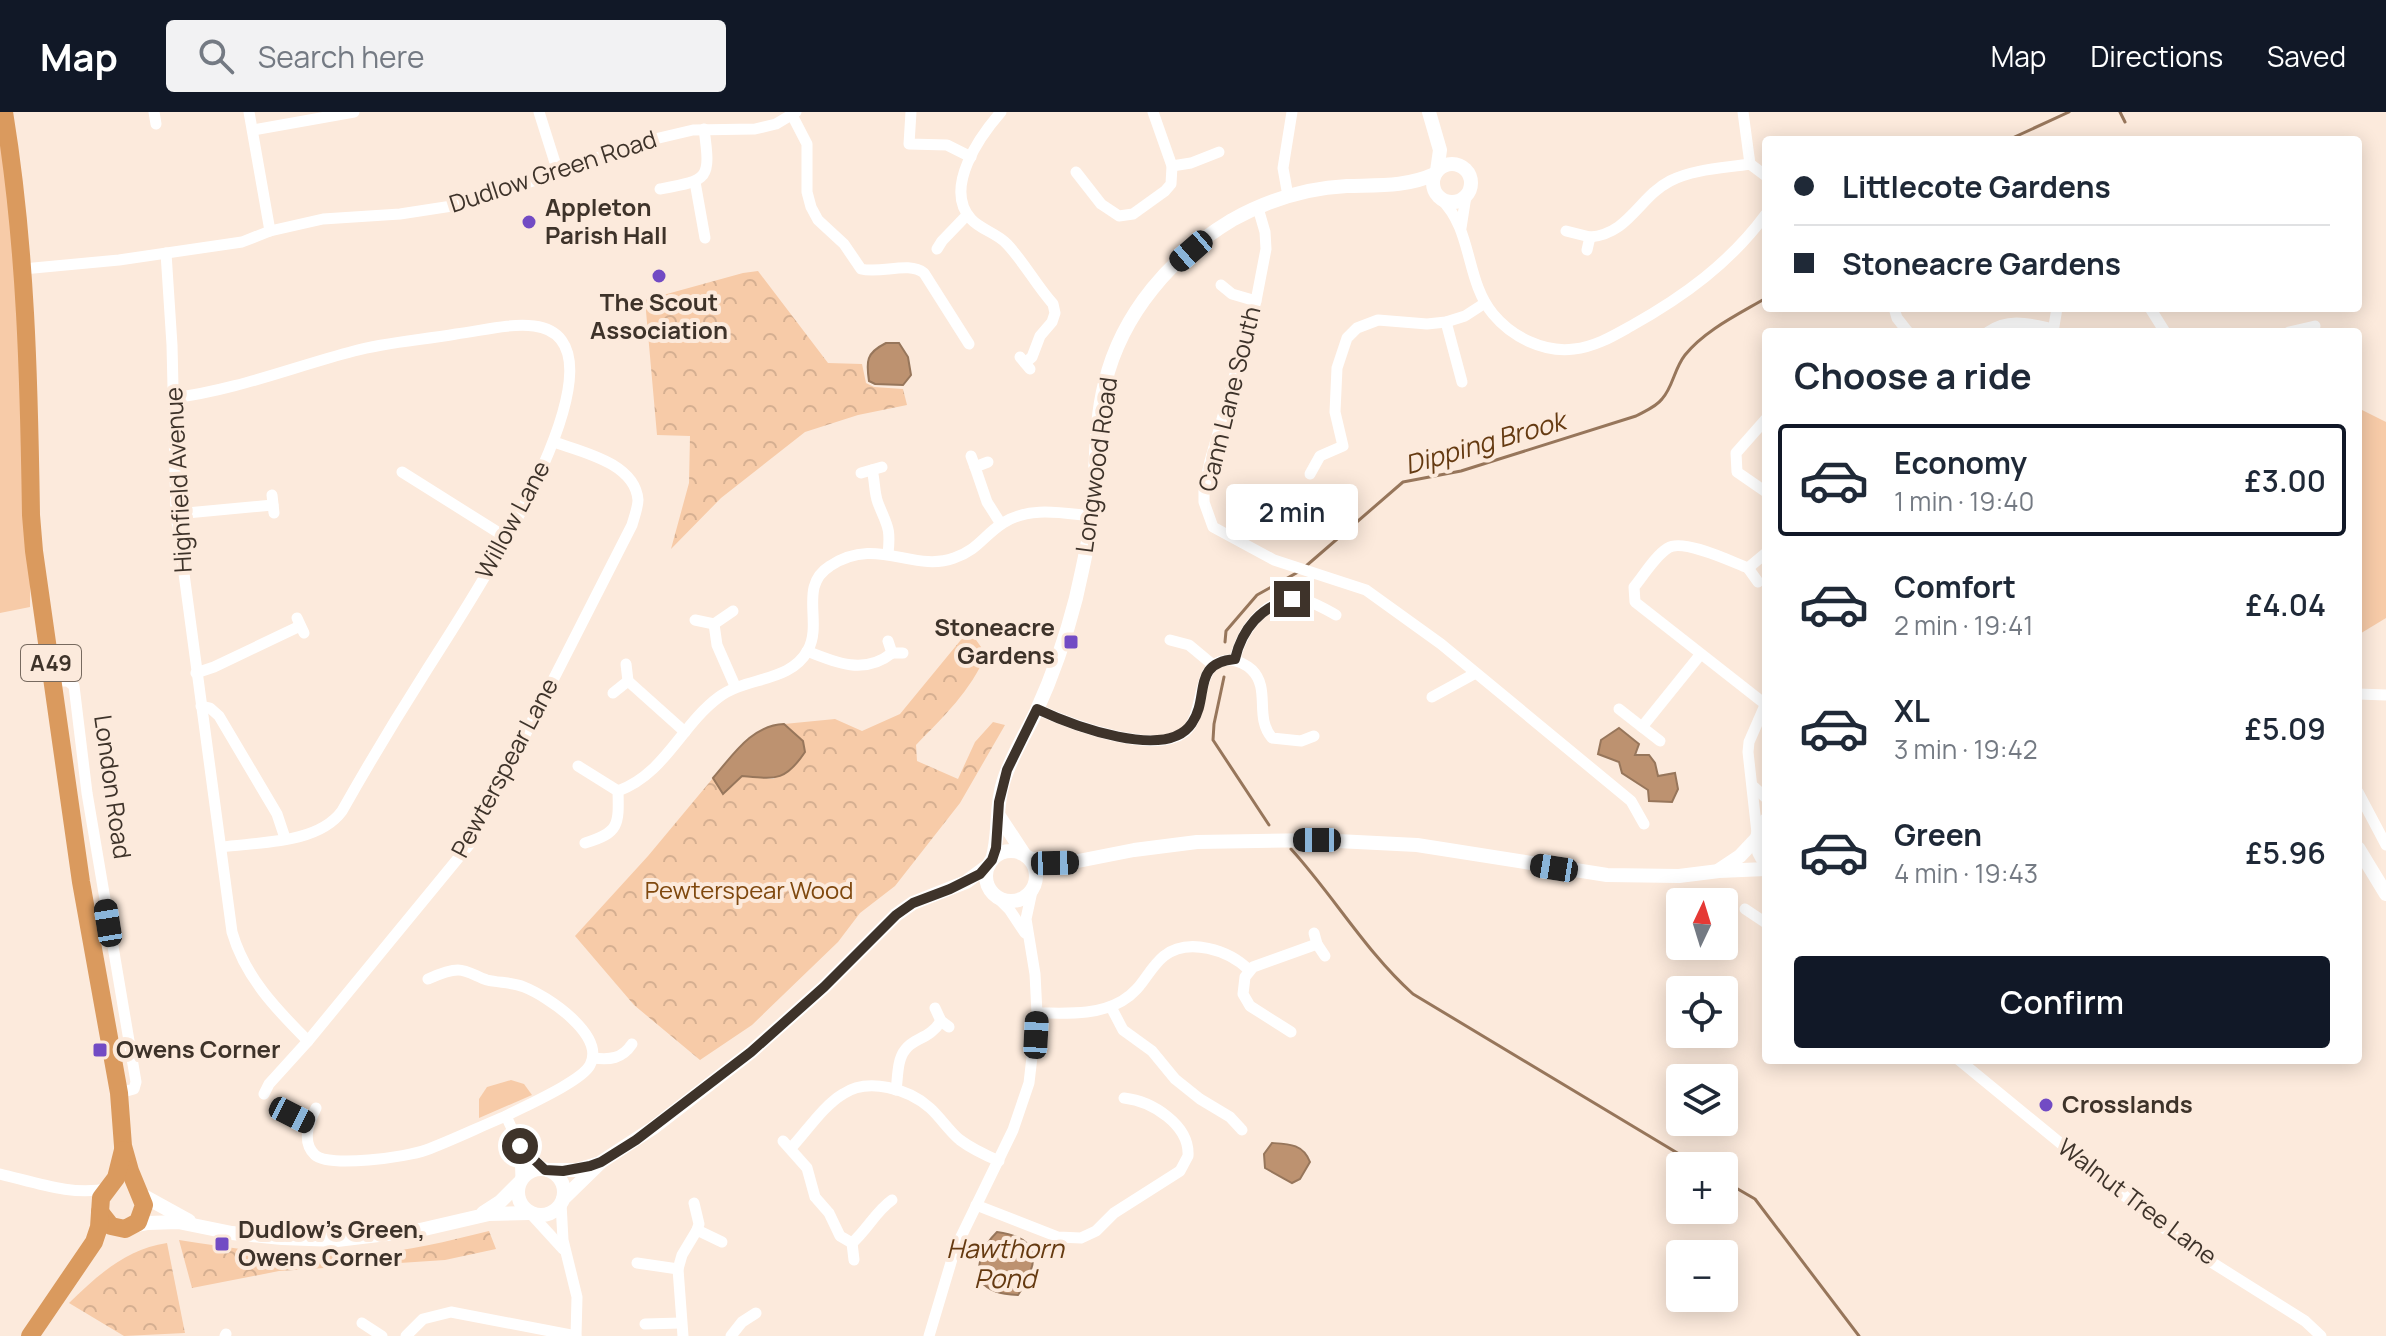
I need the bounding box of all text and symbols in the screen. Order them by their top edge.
search box [166,20,726,92]
text: Map [40,30,118,82]
icon: search [194,34,238,78]
text: Search here [258,36,425,77]
text: Map [1991,37,2046,75]
text: Directions [2090,37,2223,75]
text: Saved [2267,37,2346,75]
street label: Dudlow Green Road [445,121,660,220]
text: Littlecote Gardens [1842,166,2111,207]
place label: Appleton Parish Hall [545,190,668,251]
marker: Appleton Parish Hall [520,213,538,231]
car [1165,226,1217,276]
text: Stoneacre Gardens [1842,243,2121,284]
marker: The Scout Association [650,267,668,285]
place label: The Scout Association [590,285,728,346]
street label: Cann Lane South [1190,303,1267,495]
text: Choose a ride [1794,351,2032,400]
street label: Longwood Road [1067,375,1124,555]
street label: Highfield Avenue [156,386,199,574]
water label: Dipping Brook [1400,401,1573,482]
text: Economy [1894,442,2027,483]
icon: car [1798,444,1870,516]
street label: Willow Lane [467,454,557,584]
text: £3.00 [2245,460,2326,501]
callout: 2 min [1226,483,1358,539]
text: 1 min · 19:40 [1894,483,2034,519]
text: 2 min [1259,494,1325,530]
text: Comfort [1894,566,2016,607]
icon: car [1798,568,1870,640]
route end [1274,581,1310,617]
text: £4.04 [2245,584,2326,625]
text: 2 min · 19:41 [1894,607,2033,643]
place label: Stoneacre Gardens [934,610,1055,671]
marker: Stoneacre Gardens [1062,633,1080,651]
road number: A49 [21,645,81,681]
street label: Pewterspear Lane [442,672,565,863]
text: XL [1894,690,1930,731]
icon: car [1798,692,1870,764]
text: £5.09 [2245,708,2326,749]
street label: London Road [87,713,140,861]
text: 3 min · 19:42 [1894,731,2038,767]
text: Green [1894,814,1982,855]
icon: car [1798,816,1870,888]
car [1293,828,1341,852]
text: £5.96 [2245,832,2326,873]
car [1031,851,1079,875]
car [1528,852,1580,884]
text: 4 min · 19:43 [1894,855,2038,891]
park label: Pewterspear Wood [645,873,853,906]
north arrow [1666,888,1738,960]
map controls [1666,888,1738,1312]
car [92,897,124,949]
button: Confirm [1794,956,2330,1048]
button: locate [1666,976,1738,1048]
car [1023,1010,1049,1060]
place label: Owens Corner [116,1032,281,1065]
marker: Owens Corner [91,1041,109,1059]
button: layers [1666,1064,1738,1136]
place label: Crosslands [2062,1087,2193,1120]
car [265,1093,319,1137]
marker: Crosslands [2037,1096,2055,1114]
route start [502,1128,538,1164]
street label: Walnut Tree Lane [2052,1130,2224,1272]
button: + [1666,1152,1738,1224]
place label: Dudlow's Green, Owens Corner [238,1212,425,1273]
water label: Hawthorn Pond [946,1230,1065,1296]
marker: Dudlow's Green, Owens Corner [213,1235,231,1253]
button: − [1666,1240,1738,1312]

